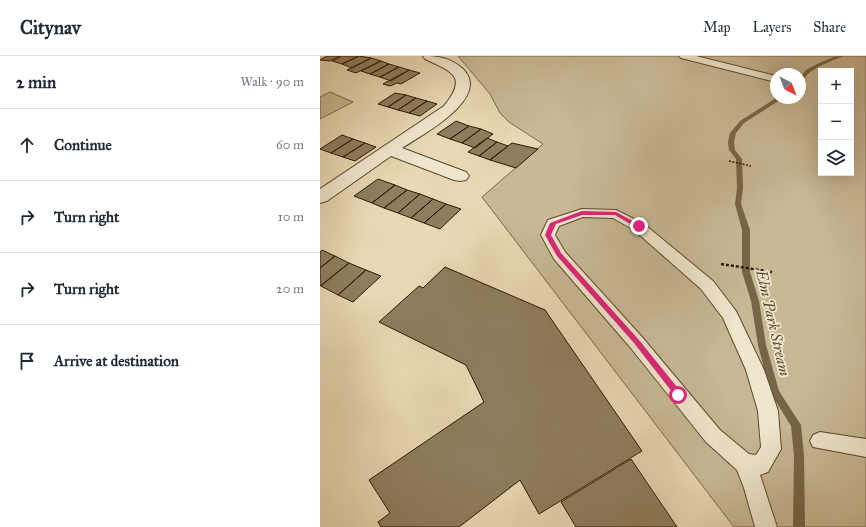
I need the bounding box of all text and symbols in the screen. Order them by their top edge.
text: Citynav [20,16,81,39]
text: Map [703,19,731,36]
text: Layers [753,19,791,36]
text: Share [813,19,846,36]
north arrow [770,68,806,104]
map controls [818,68,854,176]
button: + [818,68,854,104]
text: 2 min [16,72,56,93]
text: Walk · 90 m [241,74,304,90]
button: − [818,104,854,140]
icon: ahead [16,134,38,156]
text: Continue [54,136,112,154]
text: 60 m [276,137,304,153]
button: layers [818,140,854,176]
icon: right [16,206,38,228]
text: Turn right [54,208,119,226]
text: 10 m [278,209,304,225]
route end [630,217,648,235]
water label: Elm Park Stream [752,267,794,378]
icon: right [16,278,38,300]
text: Turn right [54,280,119,298]
text: 20 m [276,281,304,297]
icon: arrive [16,350,38,372]
text: Arrive at destination [54,352,179,370]
route start [669,386,687,404]

